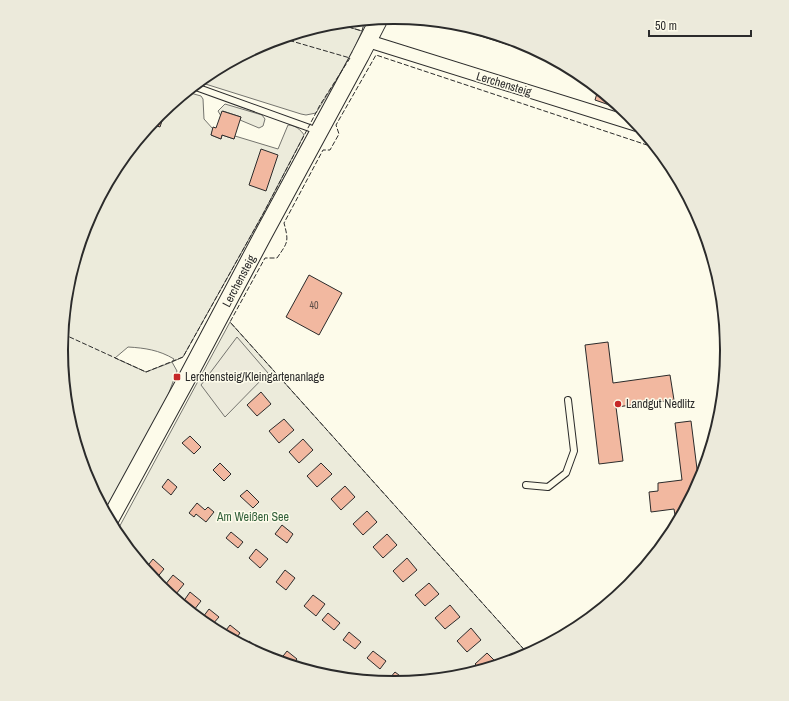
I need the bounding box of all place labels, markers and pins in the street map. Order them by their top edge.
place label: Lerchensteig/Kleingartenanlage [185,369,325,385]
marker: Lerchensteig/Kleingartenanlage [172,372,182,382]
place label: Landgut Nedlitz [626,396,695,412]
marker: Landgut Nedlitz [613,399,623,409]

